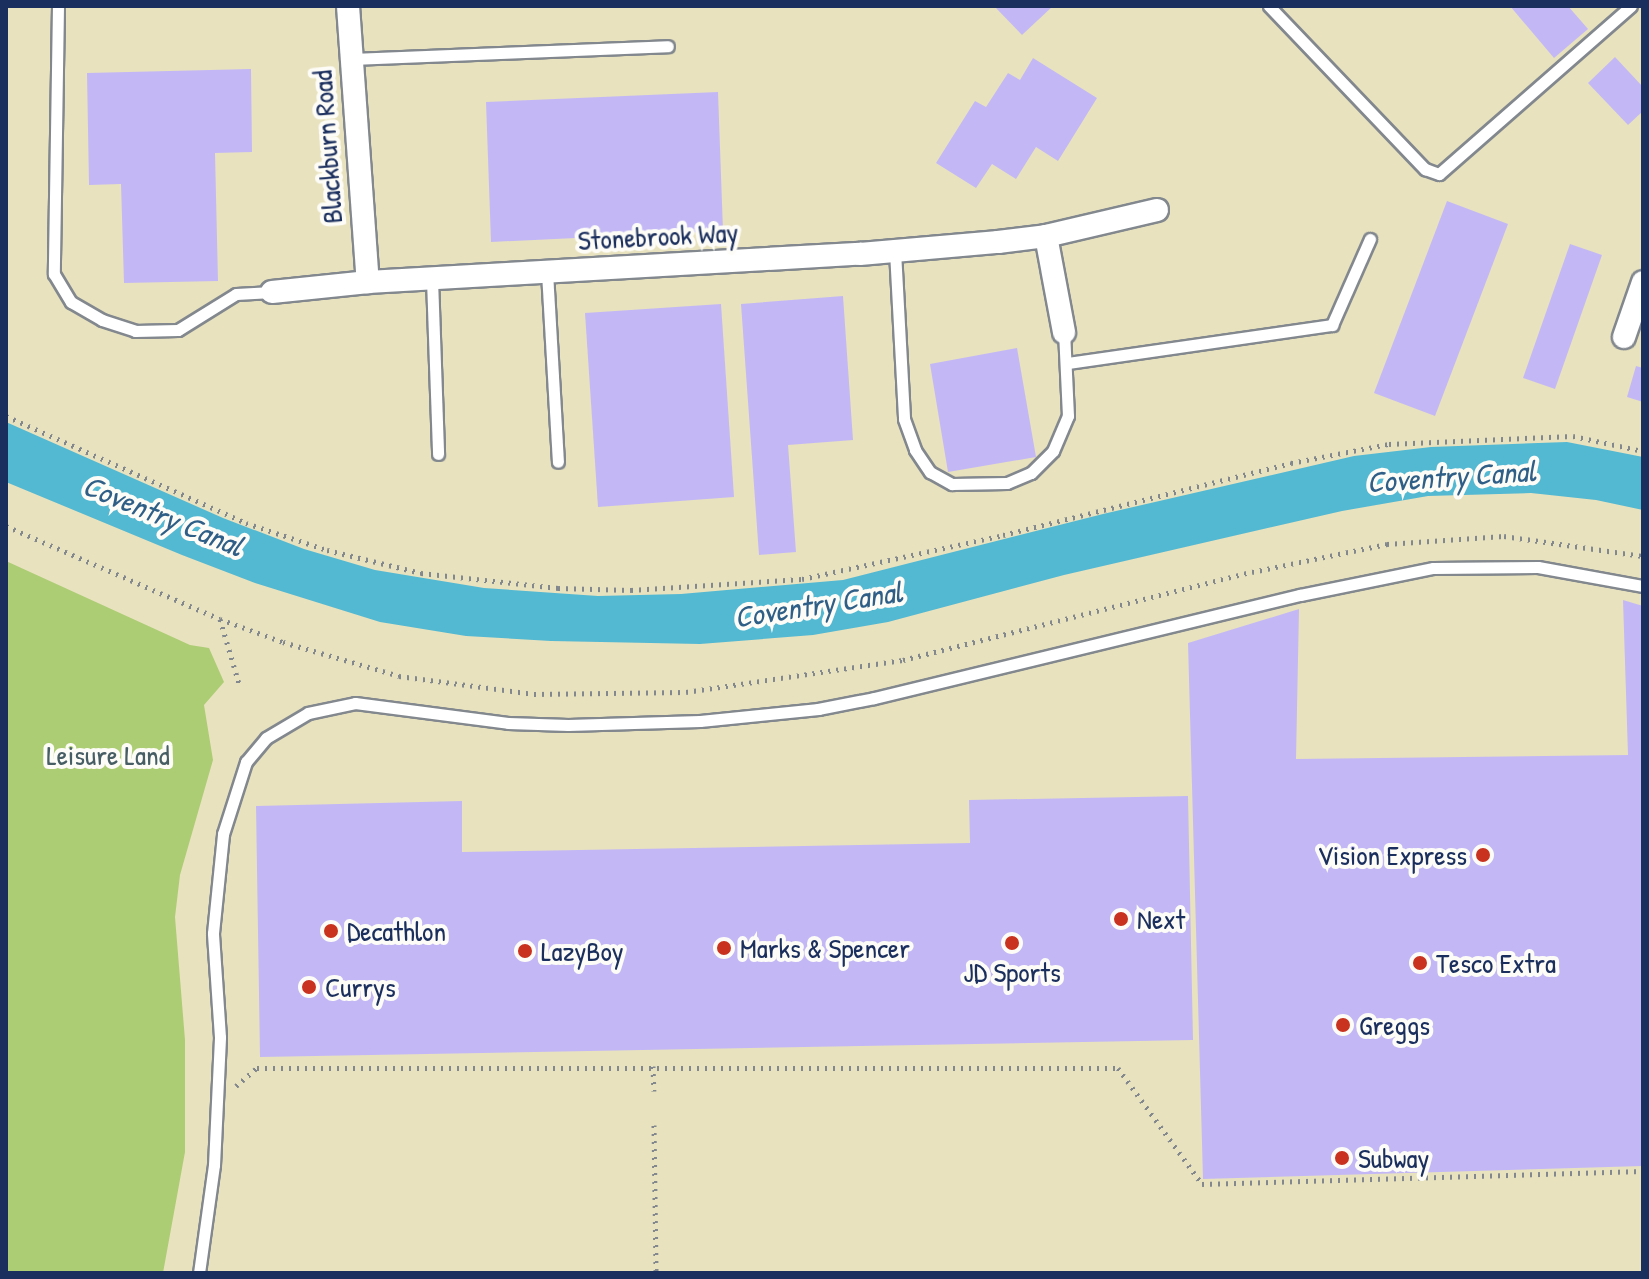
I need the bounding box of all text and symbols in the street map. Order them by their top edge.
street label: Blackburn Road [305,69,349,225]
street label: Stonebrook Way [577,215,739,257]
water label: Coventry Canal [1365,452,1537,500]
water label: Coventry Canal [78,467,248,563]
water label: Coventry Canal [732,573,904,635]
park label: Leisure Land [46,738,170,772]
place label: Vision Express [1317,838,1467,872]
marker: Vision Express [1474,846,1492,864]
place label: Next [1137,902,1185,936]
marker: Next [1112,910,1130,928]
place label: Decathlon [347,914,446,948]
marker: Decathlon [322,922,340,940]
place label: Marks & Spencer [740,931,910,965]
place label: LazyBoy [541,934,624,968]
marker: JD Sports [1003,934,1021,952]
marker: Marks & Spencer [715,939,733,957]
marker: LazyBoy [516,942,534,960]
place label: Tesco Extra [1436,946,1556,980]
marker: Tesco Extra [1411,954,1429,972]
place label: JD Sports [963,955,1061,989]
place label: Currys [325,970,396,1004]
marker: Currys [300,978,318,996]
place label: Greggs [1359,1008,1430,1042]
marker: Greggs [1334,1016,1352,1034]
place label: Subway [1358,1141,1429,1175]
marker: Subway [1333,1149,1351,1167]

